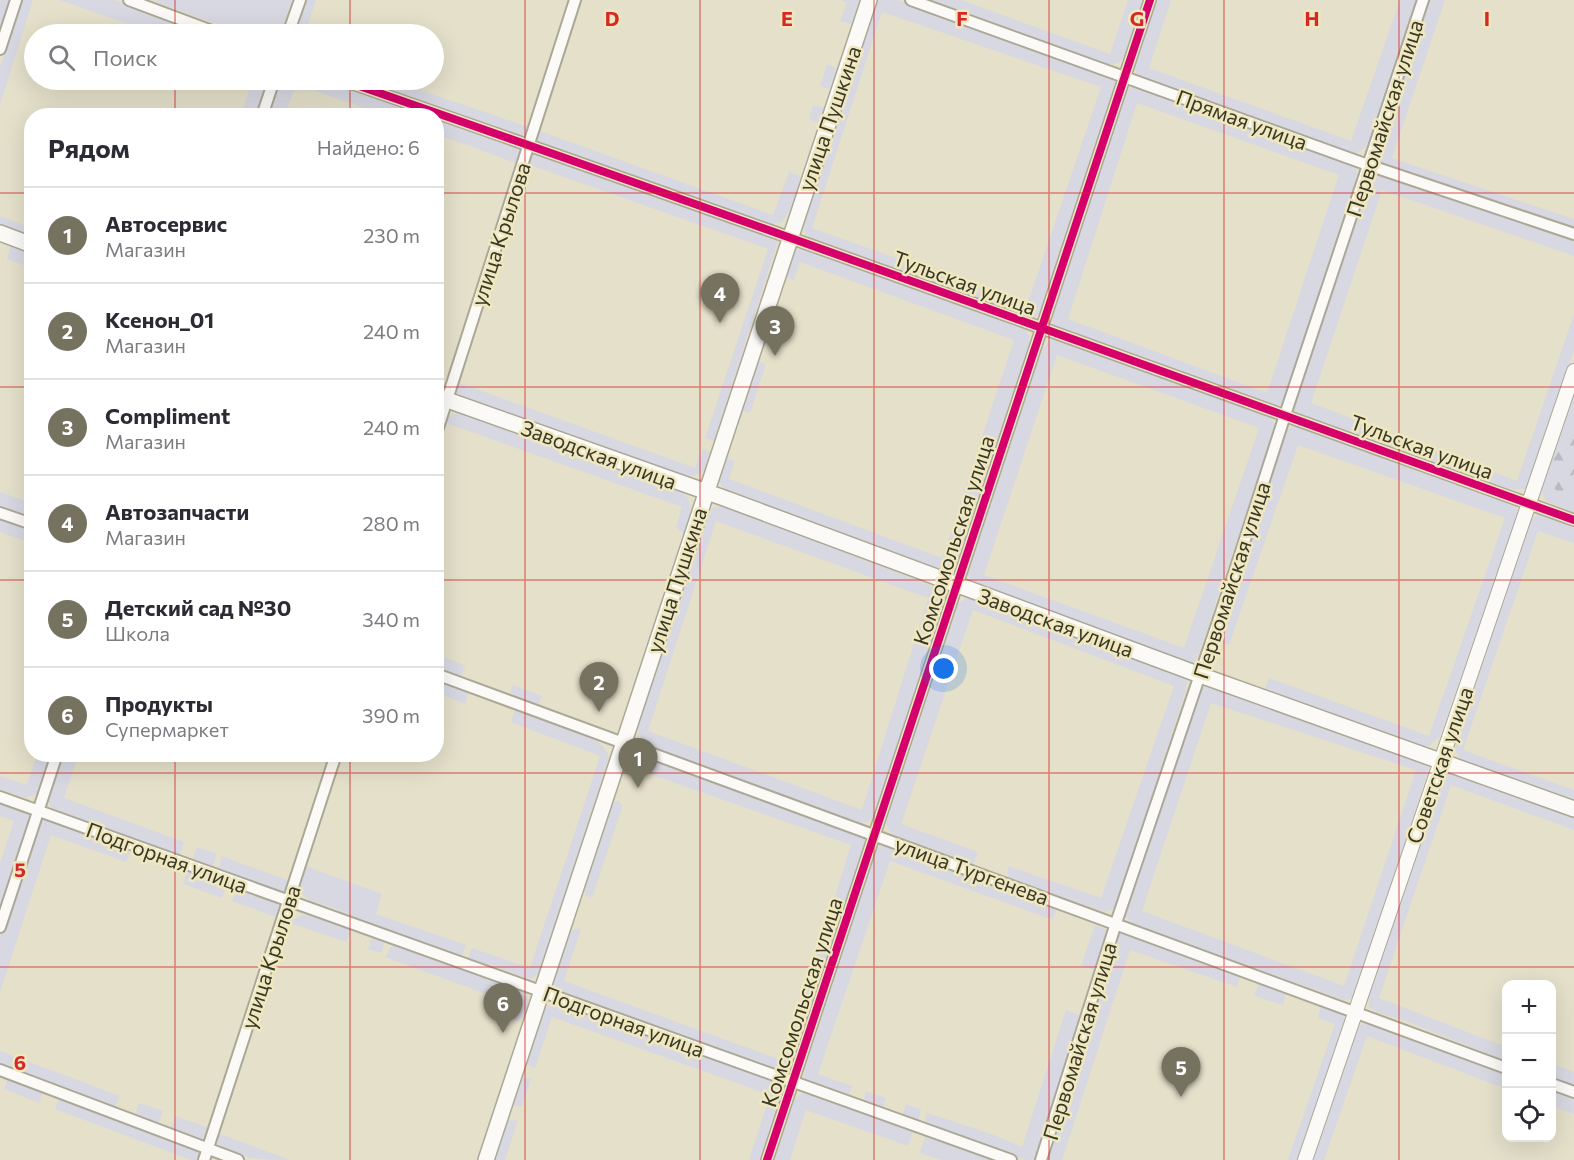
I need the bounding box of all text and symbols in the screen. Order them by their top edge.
text: D [605,6,619,30]
text: E [781,6,793,30]
text: F [956,6,968,30]
text: G [1130,6,1144,30]
text: H [1305,6,1320,30]
text: I [1484,6,1490,30]
street label: Первомайская улица [1340,16,1428,220]
search box [24,24,444,90]
icon: search [45,41,78,74]
street label: улица Пушкина [793,42,865,194]
text: Поиск [93,44,158,71]
street label: Прямая улица [1173,84,1311,154]
text: Рядом [48,132,130,163]
text: Найдено: 6 [317,135,420,159]
street label: улица Крылова [465,159,535,309]
text: Автосервис [105,210,227,237]
text: 1 [63,223,72,247]
text: 230 m [363,223,420,247]
text: Магазин [105,237,186,261]
street label: Тульская улица [890,245,1040,319]
pin: 4 [700,274,740,323]
text: Ксенон_01 [105,306,214,333]
pin: 3 [756,306,794,356]
text: 2 [62,319,73,343]
text: 240 m [363,319,420,343]
text: Магазин [105,333,186,357]
text: Compliment [105,402,230,429]
street label: Тульская улица [1347,409,1497,483]
street label: Заводская улица [518,414,680,494]
text: 3 [62,415,73,439]
text: 240 m [363,415,420,439]
text: Магазин [105,429,186,453]
street label: Комсомольская улица [907,432,999,648]
street label: Первомайская улица [1187,478,1275,682]
text: Автозапчасти [105,498,249,525]
street label: улица Пушкина [641,504,711,656]
text: 4 [61,511,74,535]
text: 280 m [362,511,420,535]
text: Магазин [105,525,186,549]
street label: Заводская улица [975,582,1137,662]
text: Детский сад №30 [105,594,291,621]
text: 5 [62,607,73,631]
text: 340 m [362,607,420,631]
text: Школа [105,621,170,645]
your location [929,654,958,683]
pin: 2 [580,662,618,712]
street label: Советская улица [1401,683,1477,847]
text: Продукты [105,690,213,717]
text: 6 [61,703,74,727]
text: 390 m [362,703,420,727]
text: Супермаркет [105,717,229,741]
pin: 1 [618,738,658,788]
street label: Подгорная улица [83,816,251,898]
street label: улица Тургенева [892,831,1052,909]
text: 5 [14,857,26,881]
street label: улица Крылова [235,882,305,1032]
street label: Комсомольская улица [755,894,847,1110]
street label: Первомайская улица [1037,939,1121,1143]
street label: Подгорная улица [540,980,708,1062]
map controls [1502,980,1556,1142]
button: + [1502,980,1556,1034]
pin: 6 [484,984,522,1033]
button: − [1502,1034,1556,1088]
pin: 5 [1162,1048,1200,1097]
text: 6 [14,1050,26,1074]
button: locate [1502,1088,1556,1142]

